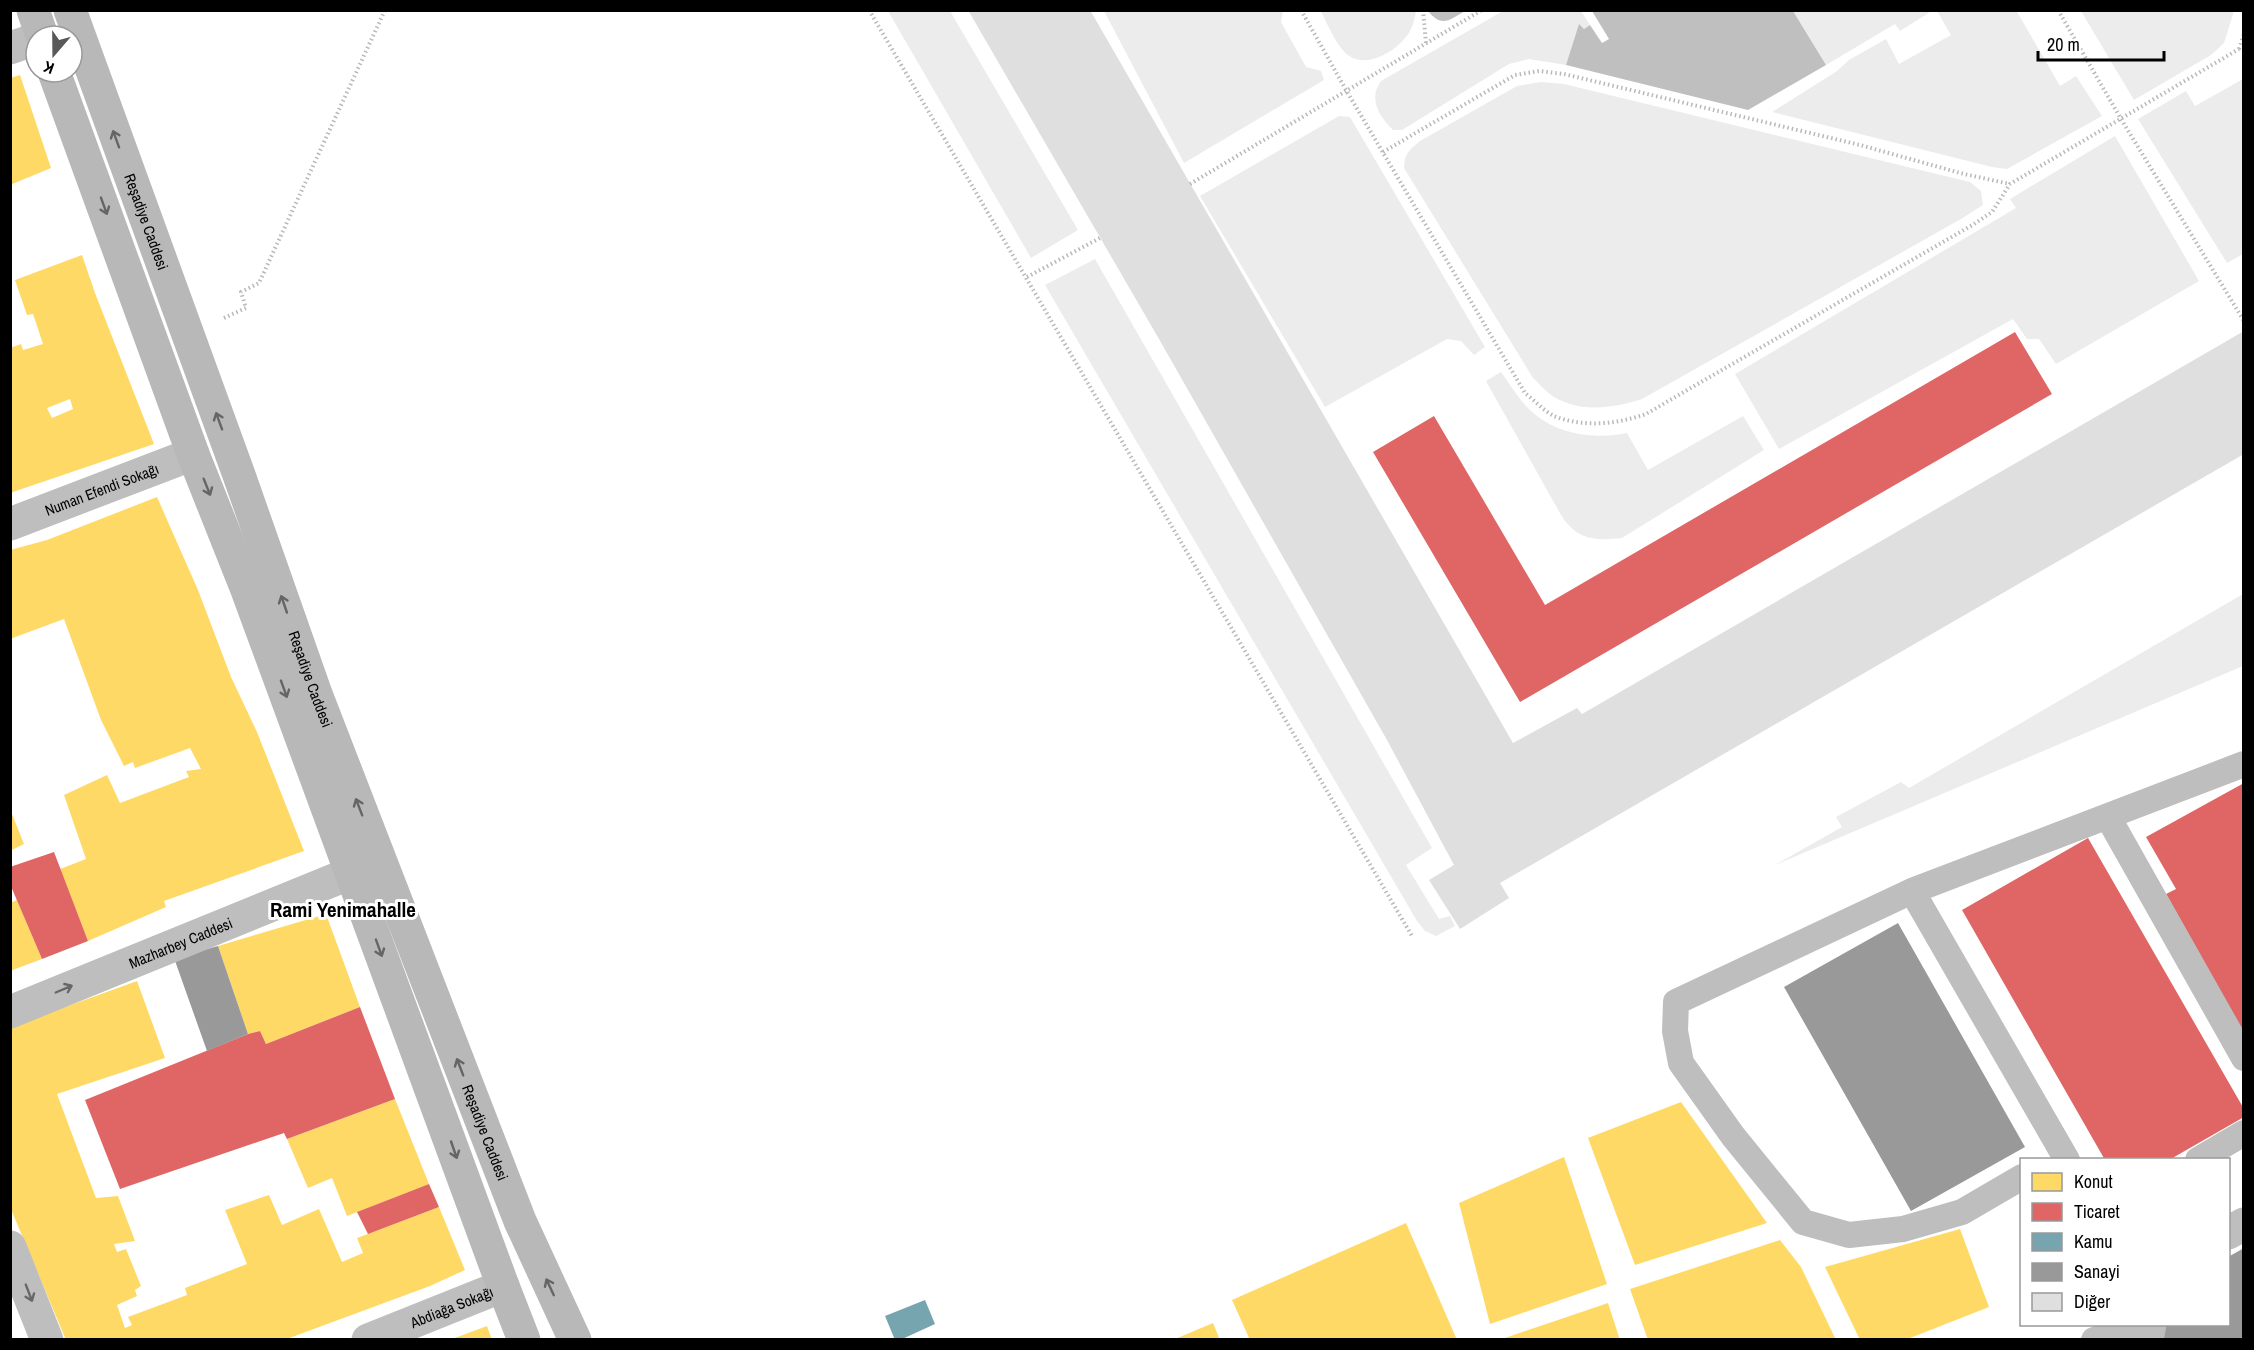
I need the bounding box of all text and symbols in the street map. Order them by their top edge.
north arrow [24,24,84,84]
scale bar [2038,24,2164,62]
text: 20 m [2047,32,2080,57]
text: K [40,56,57,80]
one-way arrow [110,130,121,148]
street label: Reşadiye Caddesi [120,170,174,273]
one-way arrow [99,196,110,214]
one-way arrow [212,412,223,430]
street label: Numan Efendi Sokağı [42,458,162,520]
one-way arrow [202,478,213,496]
one-way arrow [278,595,289,614]
street label: Reşadiye Caddesi [284,628,338,730]
one-way arrow [279,679,290,698]
one-way arrow [353,798,364,817]
district label: Rami Yenimahalle [270,895,416,924]
street label: Mazharbey Caddesi [125,912,235,973]
one-way arrow [374,938,385,957]
one-way arrow [55,983,73,994]
one-way arrow [454,1059,465,1077]
street label: Reşadiye Caddesi [458,1081,514,1183]
one-way arrow [449,1140,460,1159]
legend [2020,1158,2230,1326]
text: Konut [2074,1169,2113,1194]
text: Ticaret [2074,1199,2120,1224]
text: Kamu [2074,1229,2113,1254]
text: Sanayi [2074,1259,2120,1284]
one-way arrow [544,1278,555,1296]
street label: Abdiağa Sokağı [406,1281,496,1333]
one-way arrow [24,1284,35,1302]
text: Diğer [2074,1289,2110,1314]

